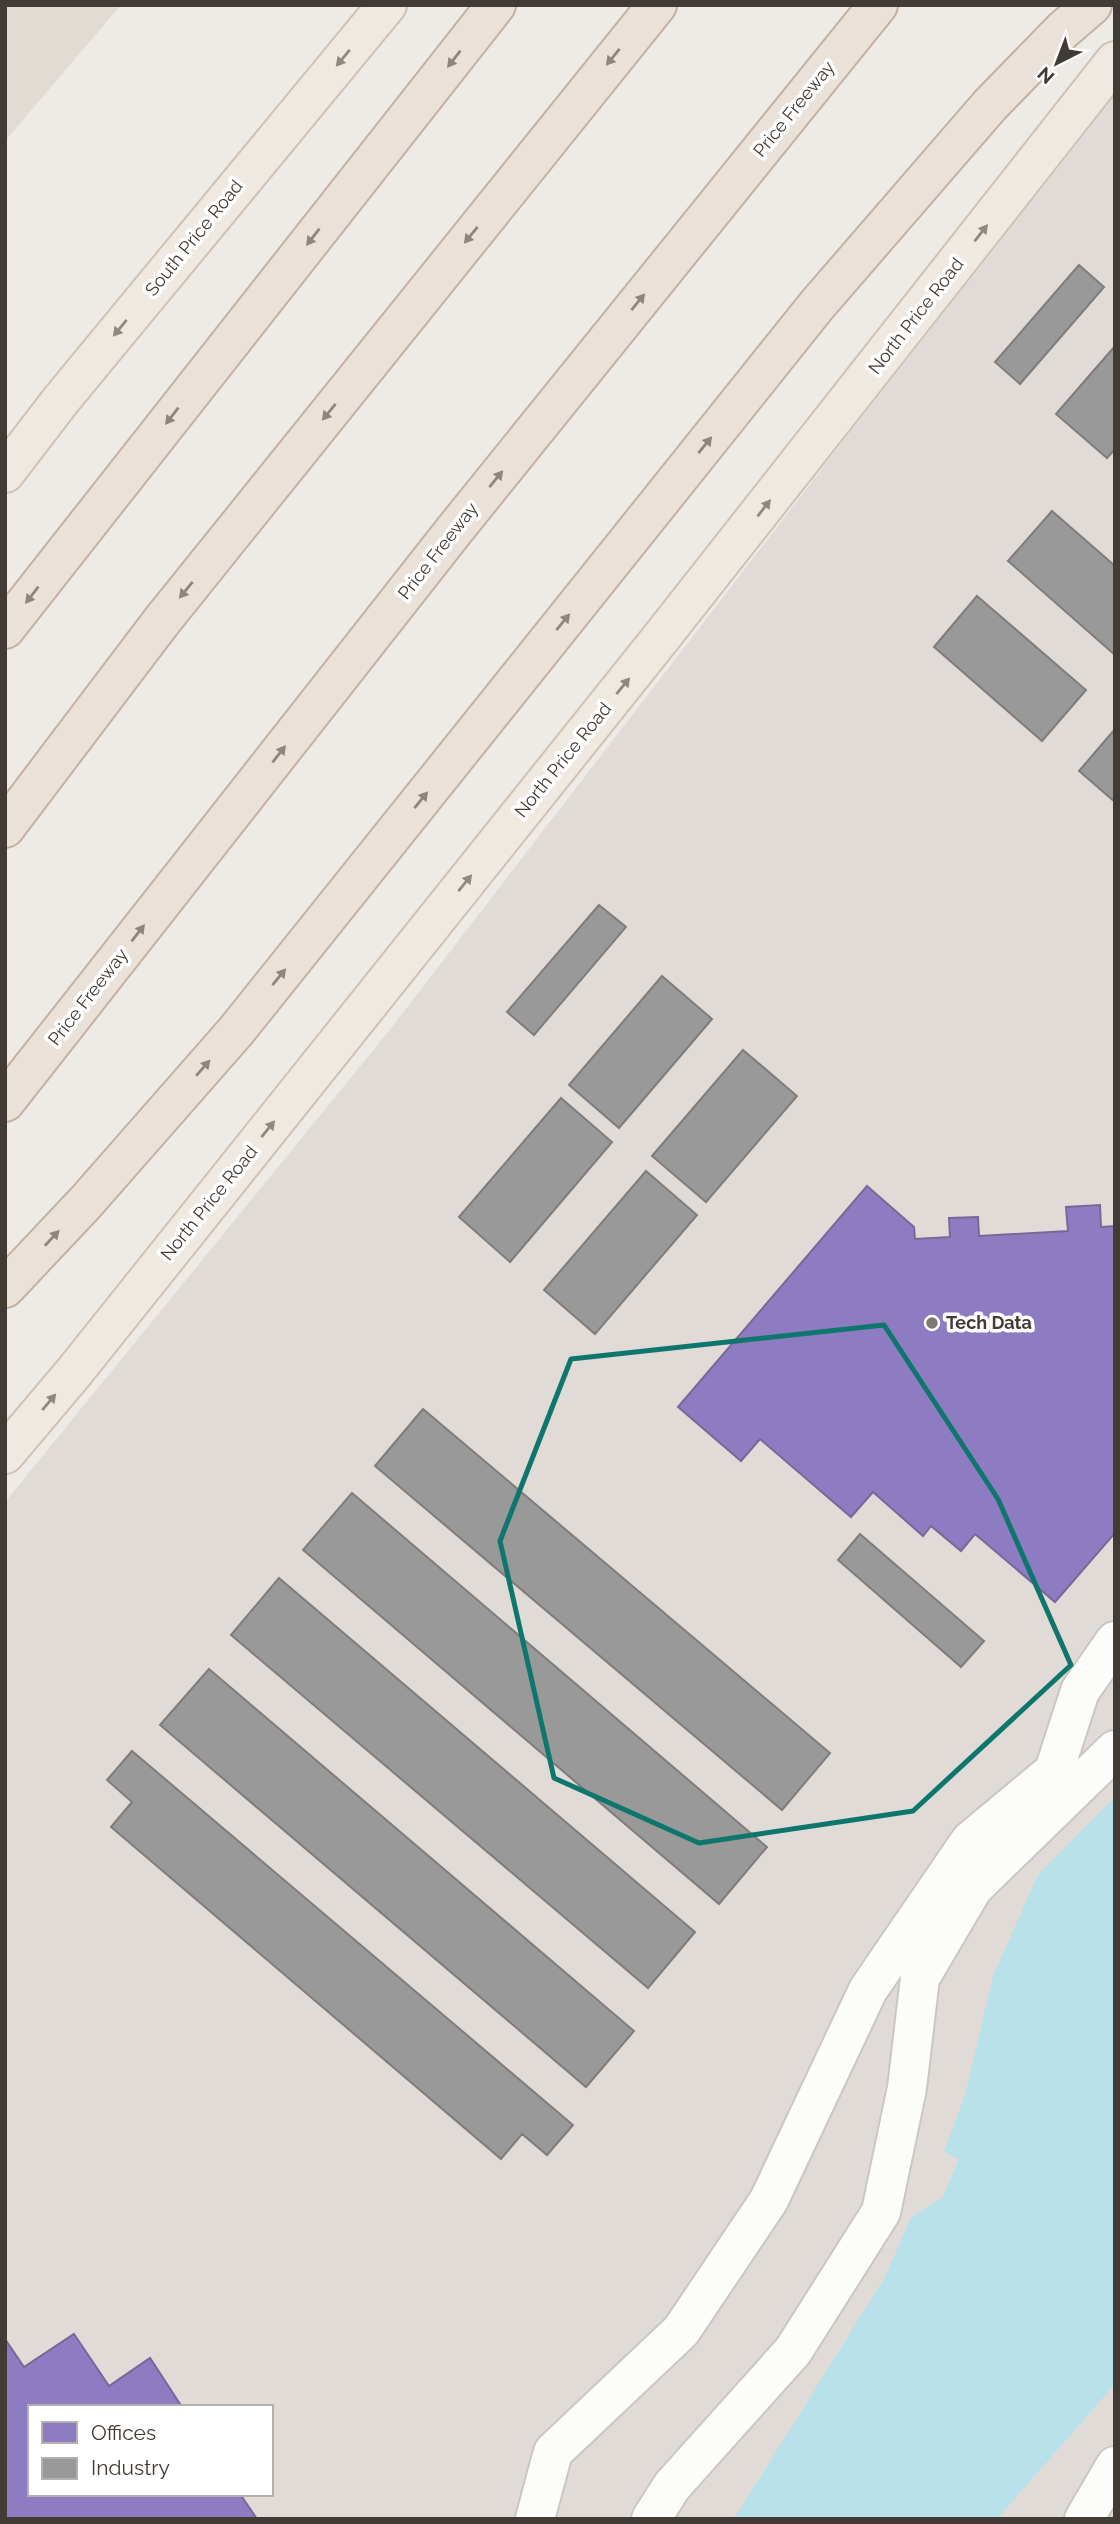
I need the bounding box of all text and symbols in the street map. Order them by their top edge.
north arrow [1022,28,1092,98]
one-way arrow [606,48,621,66]
one-way arrow [336,49,351,66]
one-way arrow [446,49,461,67]
street label: Price Freeway [749,56,839,161]
text: N [1033,63,1058,89]
street label: South Price Road [140,176,247,300]
one-way arrow [973,224,988,242]
one-way arrow [464,226,479,243]
one-way arrow [305,228,320,246]
street label: North Price Road [864,253,967,378]
one-way arrow [631,293,646,311]
one-way arrow [113,318,128,336]
one-way arrow [321,403,336,421]
one-way arrow [166,407,180,425]
one-way arrow [697,436,712,453]
one-way arrow [488,470,502,488]
street label: Price Freeway [393,498,482,603]
one-way arrow [757,499,772,517]
one-way arrow [179,580,194,598]
one-way arrow [24,586,39,604]
one-way arrow [555,614,570,632]
one-way arrow [615,677,630,695]
street label: North Price Road [510,698,615,821]
one-way arrow [271,745,286,763]
one-way arrow [413,791,428,809]
one-way arrow [458,874,473,892]
one-way arrow [131,924,146,942]
street label: Price Freeway [43,944,132,1049]
one-way arrow [271,969,286,987]
one-way arrow [195,1059,211,1077]
one-way arrow [261,1121,276,1139]
street label: North Price Road [156,1141,261,1264]
one-way arrow [43,1230,59,1247]
place label: Tech Data [946,1312,1032,1333]
marker: Tech Data [924,1315,940,1331]
one-way arrow [41,1393,57,1411]
legend [28,2405,273,2496]
text: Offices [91,2420,156,2445]
text: Industry [91,2455,170,2480]

